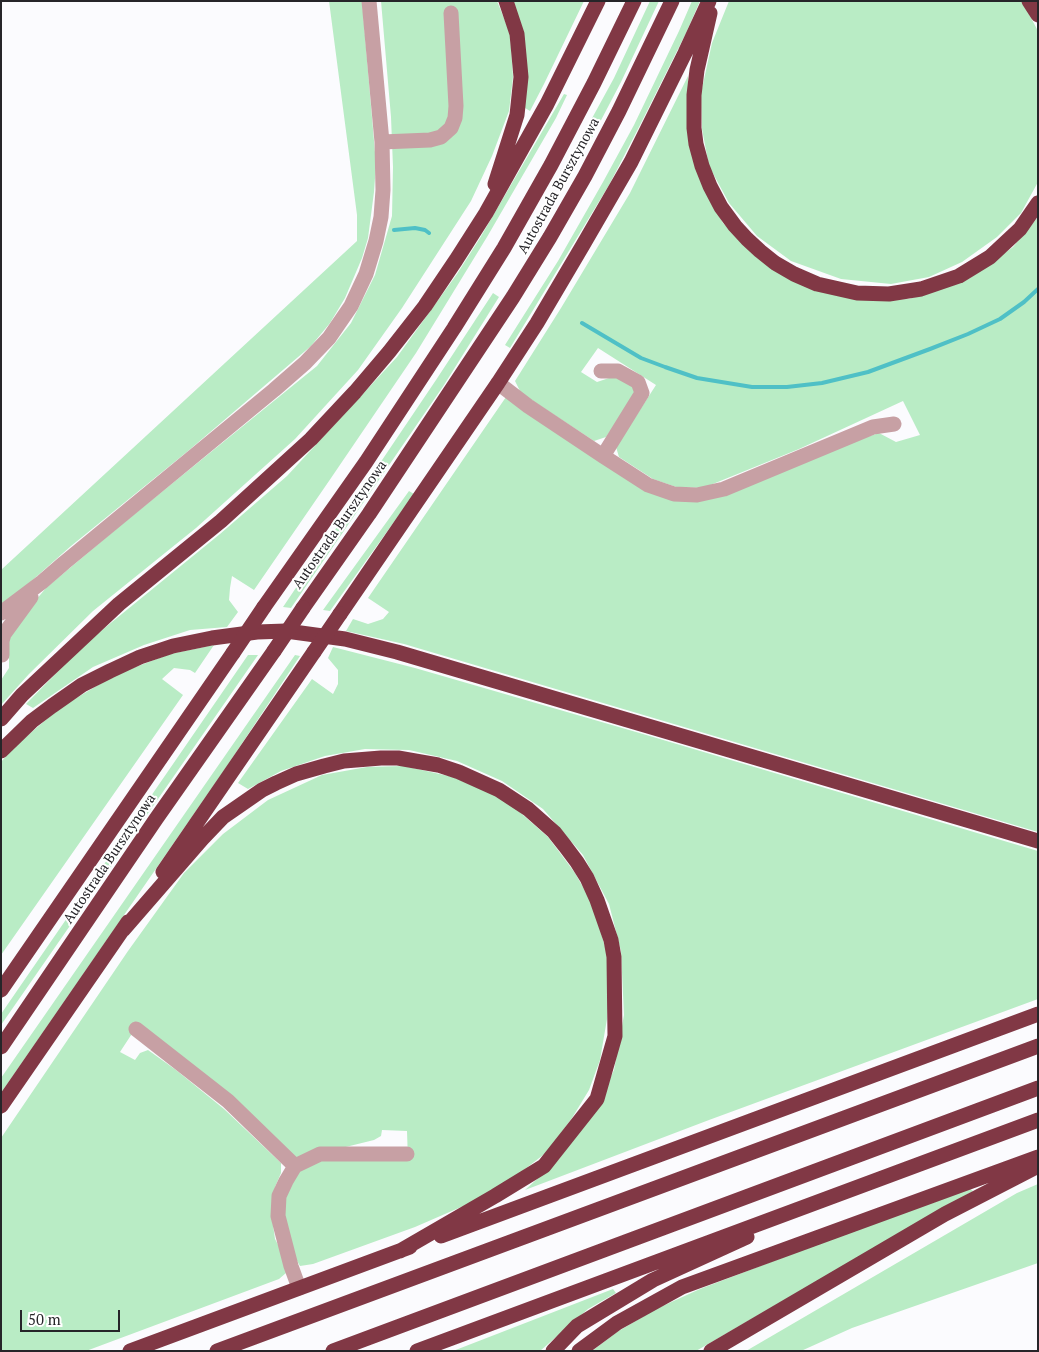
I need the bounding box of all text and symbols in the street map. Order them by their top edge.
street label: Autostrada Bursztynowa [515,115,603,257]
street label: Autostrada Bursztynowa [289,458,391,592]
street label: Autostrada Bursztynowa [60,791,160,927]
scale bar [22,1300,122,1332]
text: 50 m [28,1309,61,1329]

